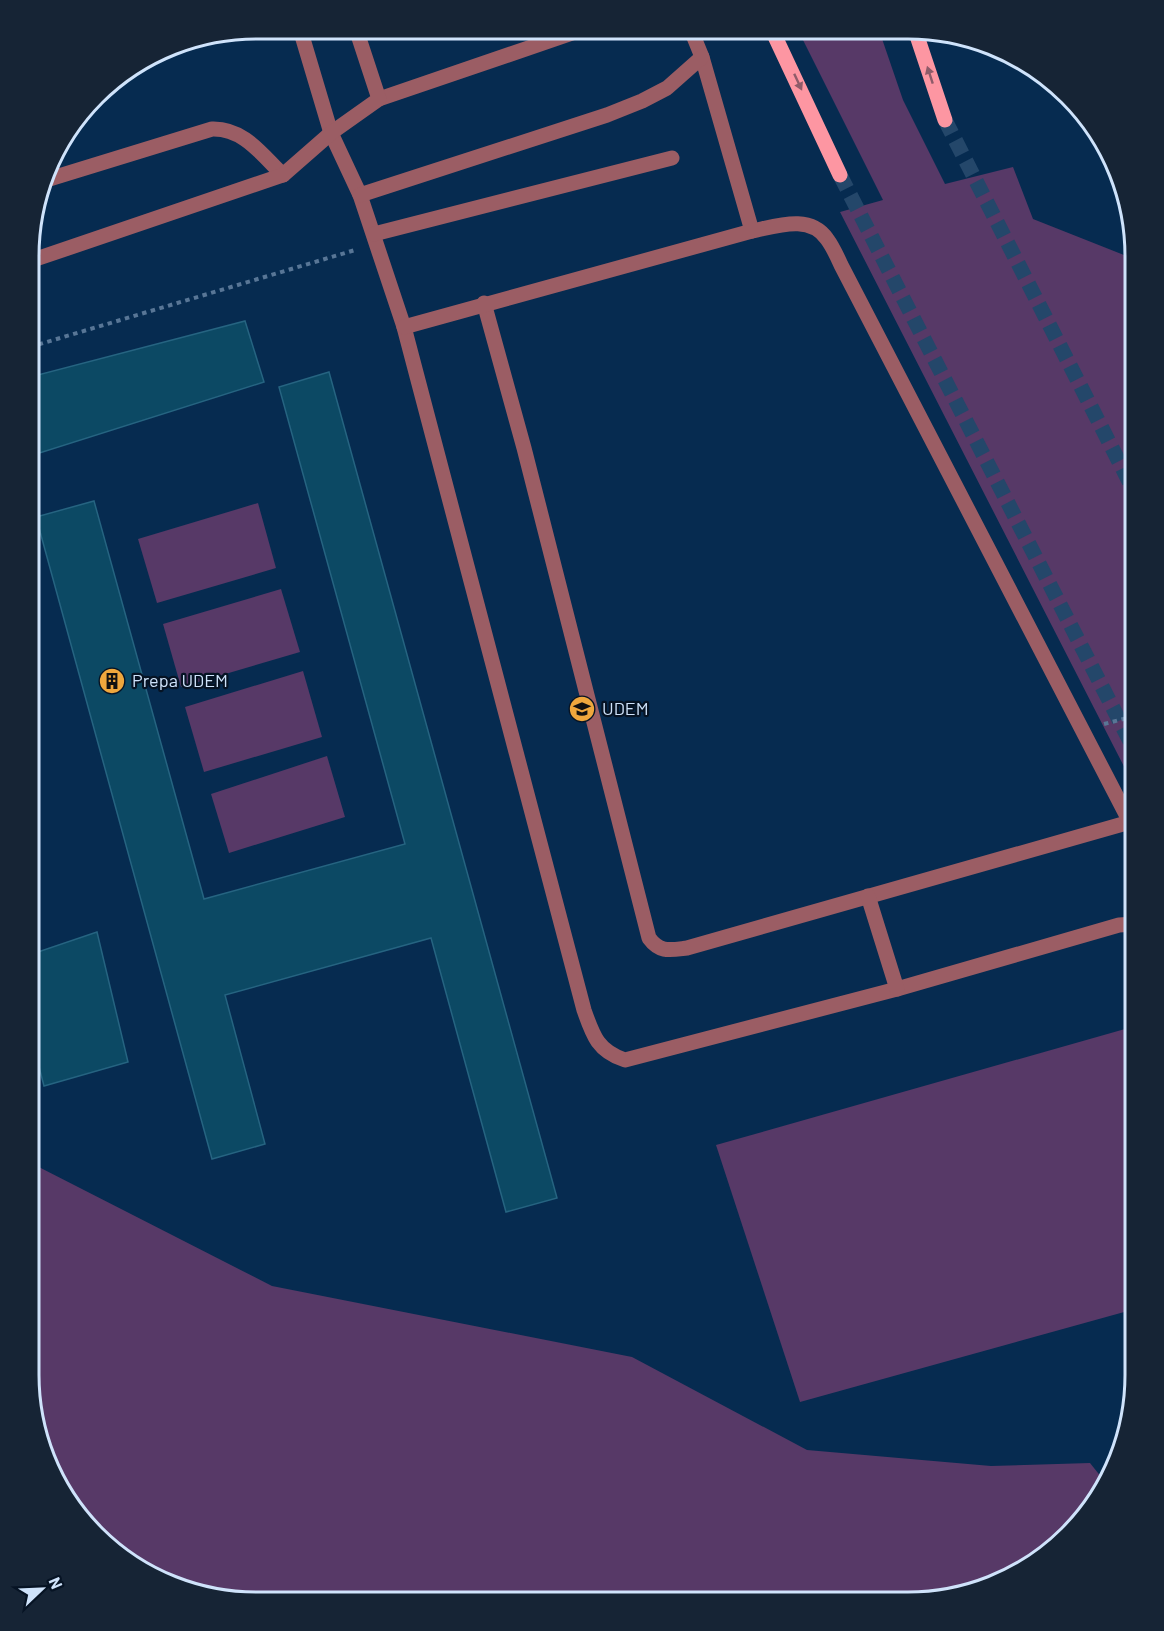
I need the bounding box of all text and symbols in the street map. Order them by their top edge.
one-way arrow [925,66,934,84]
one-way arrow [793,74,802,91]
building icon: Prepa UDEM [97,666,127,696]
place label: Prepa UDEM [132,669,228,691]
school or university icon: UDEM [567,694,597,724]
place label: UDEM [602,697,649,719]
north arrow [12,1559,72,1619]
text: N [45,1574,67,1592]

